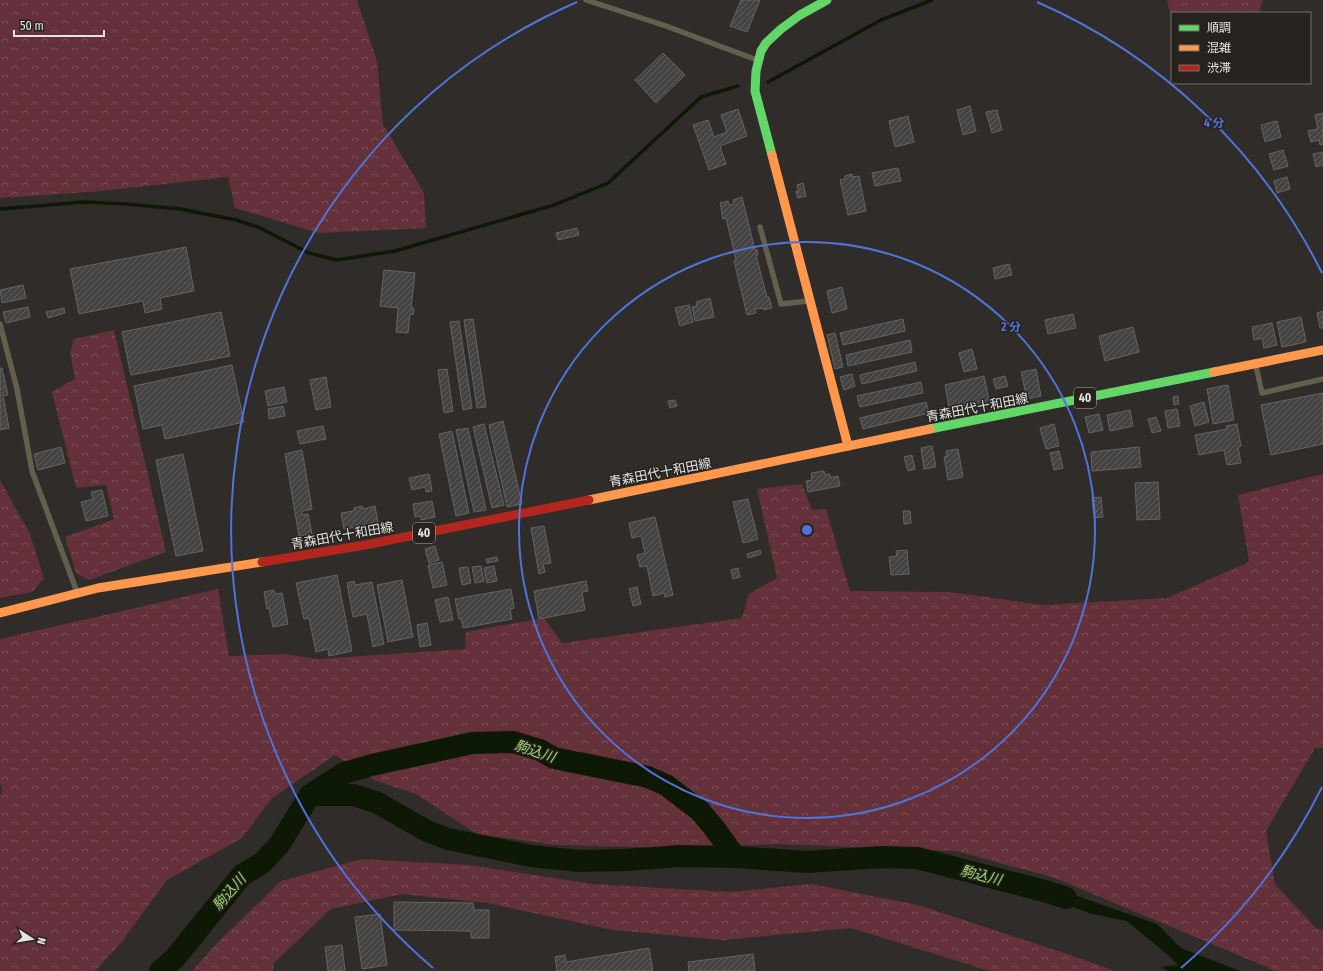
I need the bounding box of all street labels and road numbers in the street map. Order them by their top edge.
road number: 40 [1074,388,1096,408]
street label: 青森田代十和田線 [925,390,1030,425]
street label: 青森田代十和田線 [608,455,713,490]
street label: 青森田代十和田線 [290,519,395,552]
road number: 40 [413,523,435,543]

